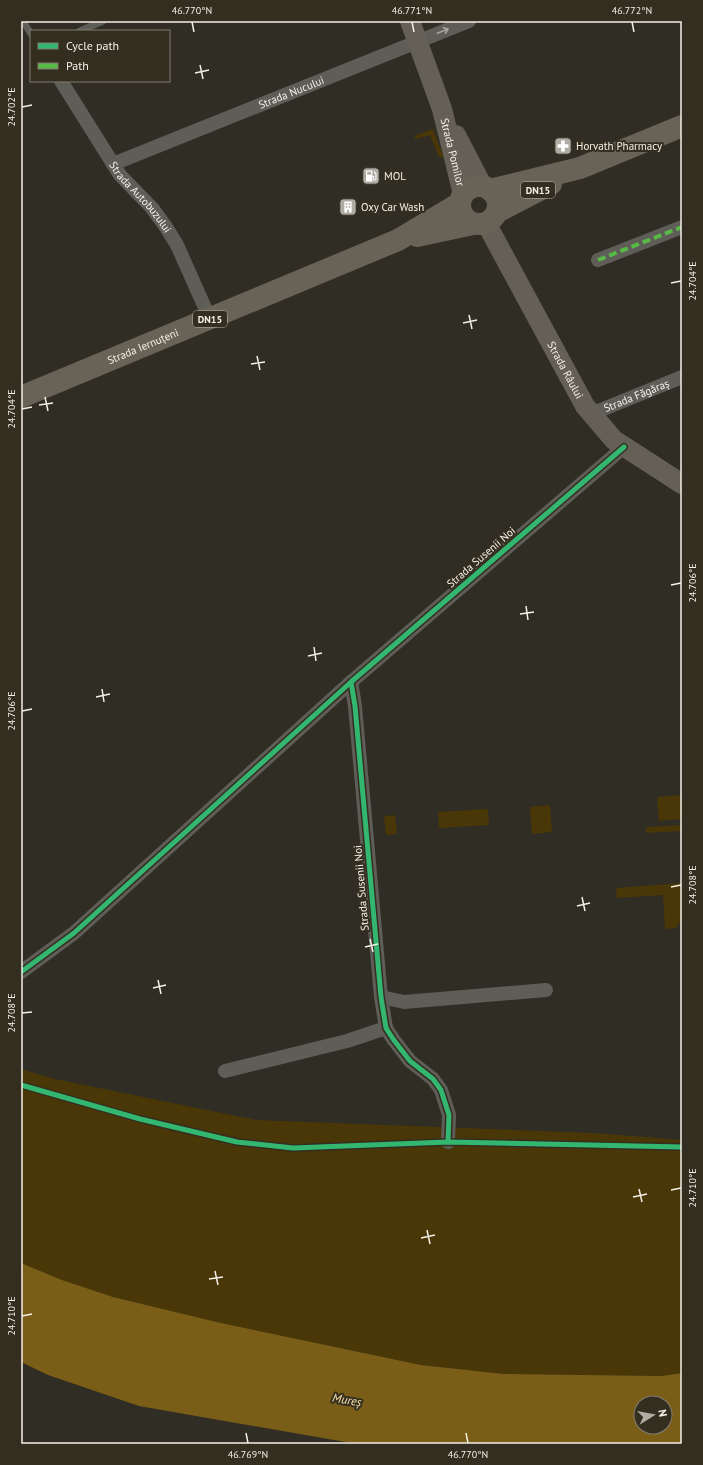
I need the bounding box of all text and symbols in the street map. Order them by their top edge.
text: 46.770°N [172,4,212,17]
text: 46.771°N [392,4,432,17]
text: 46.772°N [612,4,652,17]
one-way arrow [437,27,449,35]
legend [30,30,170,82]
text: Cycle path [66,38,119,53]
text: Path [66,58,89,73]
street label: Strada Nucului [256,73,326,112]
text: 24.702°E [5,88,18,127]
street label: Strada Pomilor [438,117,468,188]
pharmacy icon: Horvath Pharmacy [553,136,573,156]
place label: Horvath Pharmacy [576,139,663,153]
street label: Strada Autobuzului [106,159,175,235]
fuel station icon: MOL [361,166,381,186]
place label: MOL [384,169,406,183]
road number: DN15 [521,182,555,198]
building icon: Oxy Car Wash [338,197,358,217]
place label: Oxy Car Wash [361,200,424,214]
text: 24.704°E [686,262,699,301]
road number: DN15 [193,311,227,327]
street label: Strada Iernuțeni [105,325,181,367]
street label: Strada Râului [544,339,587,401]
street label: Strada Făgăraș [602,376,672,415]
text: 24.704°E [5,390,18,429]
street label: Strada Susenii Noi [444,523,518,591]
text: 24.706°E [686,564,699,603]
text: 24.706°E [5,692,18,731]
street label: Strada Susenii Noi [350,844,372,932]
text: 24.708°E [686,866,699,905]
text: 24.708°E [5,994,18,1033]
text: 24.710°E [686,1169,699,1208]
text: 24.710°E [5,1297,18,1336]
water label: Mureș [331,1390,363,1409]
north arrow [633,1395,673,1435]
text: N [655,1408,670,1418]
text: 46.769°N [228,1448,268,1461]
text: 46.770°N [448,1448,488,1461]

